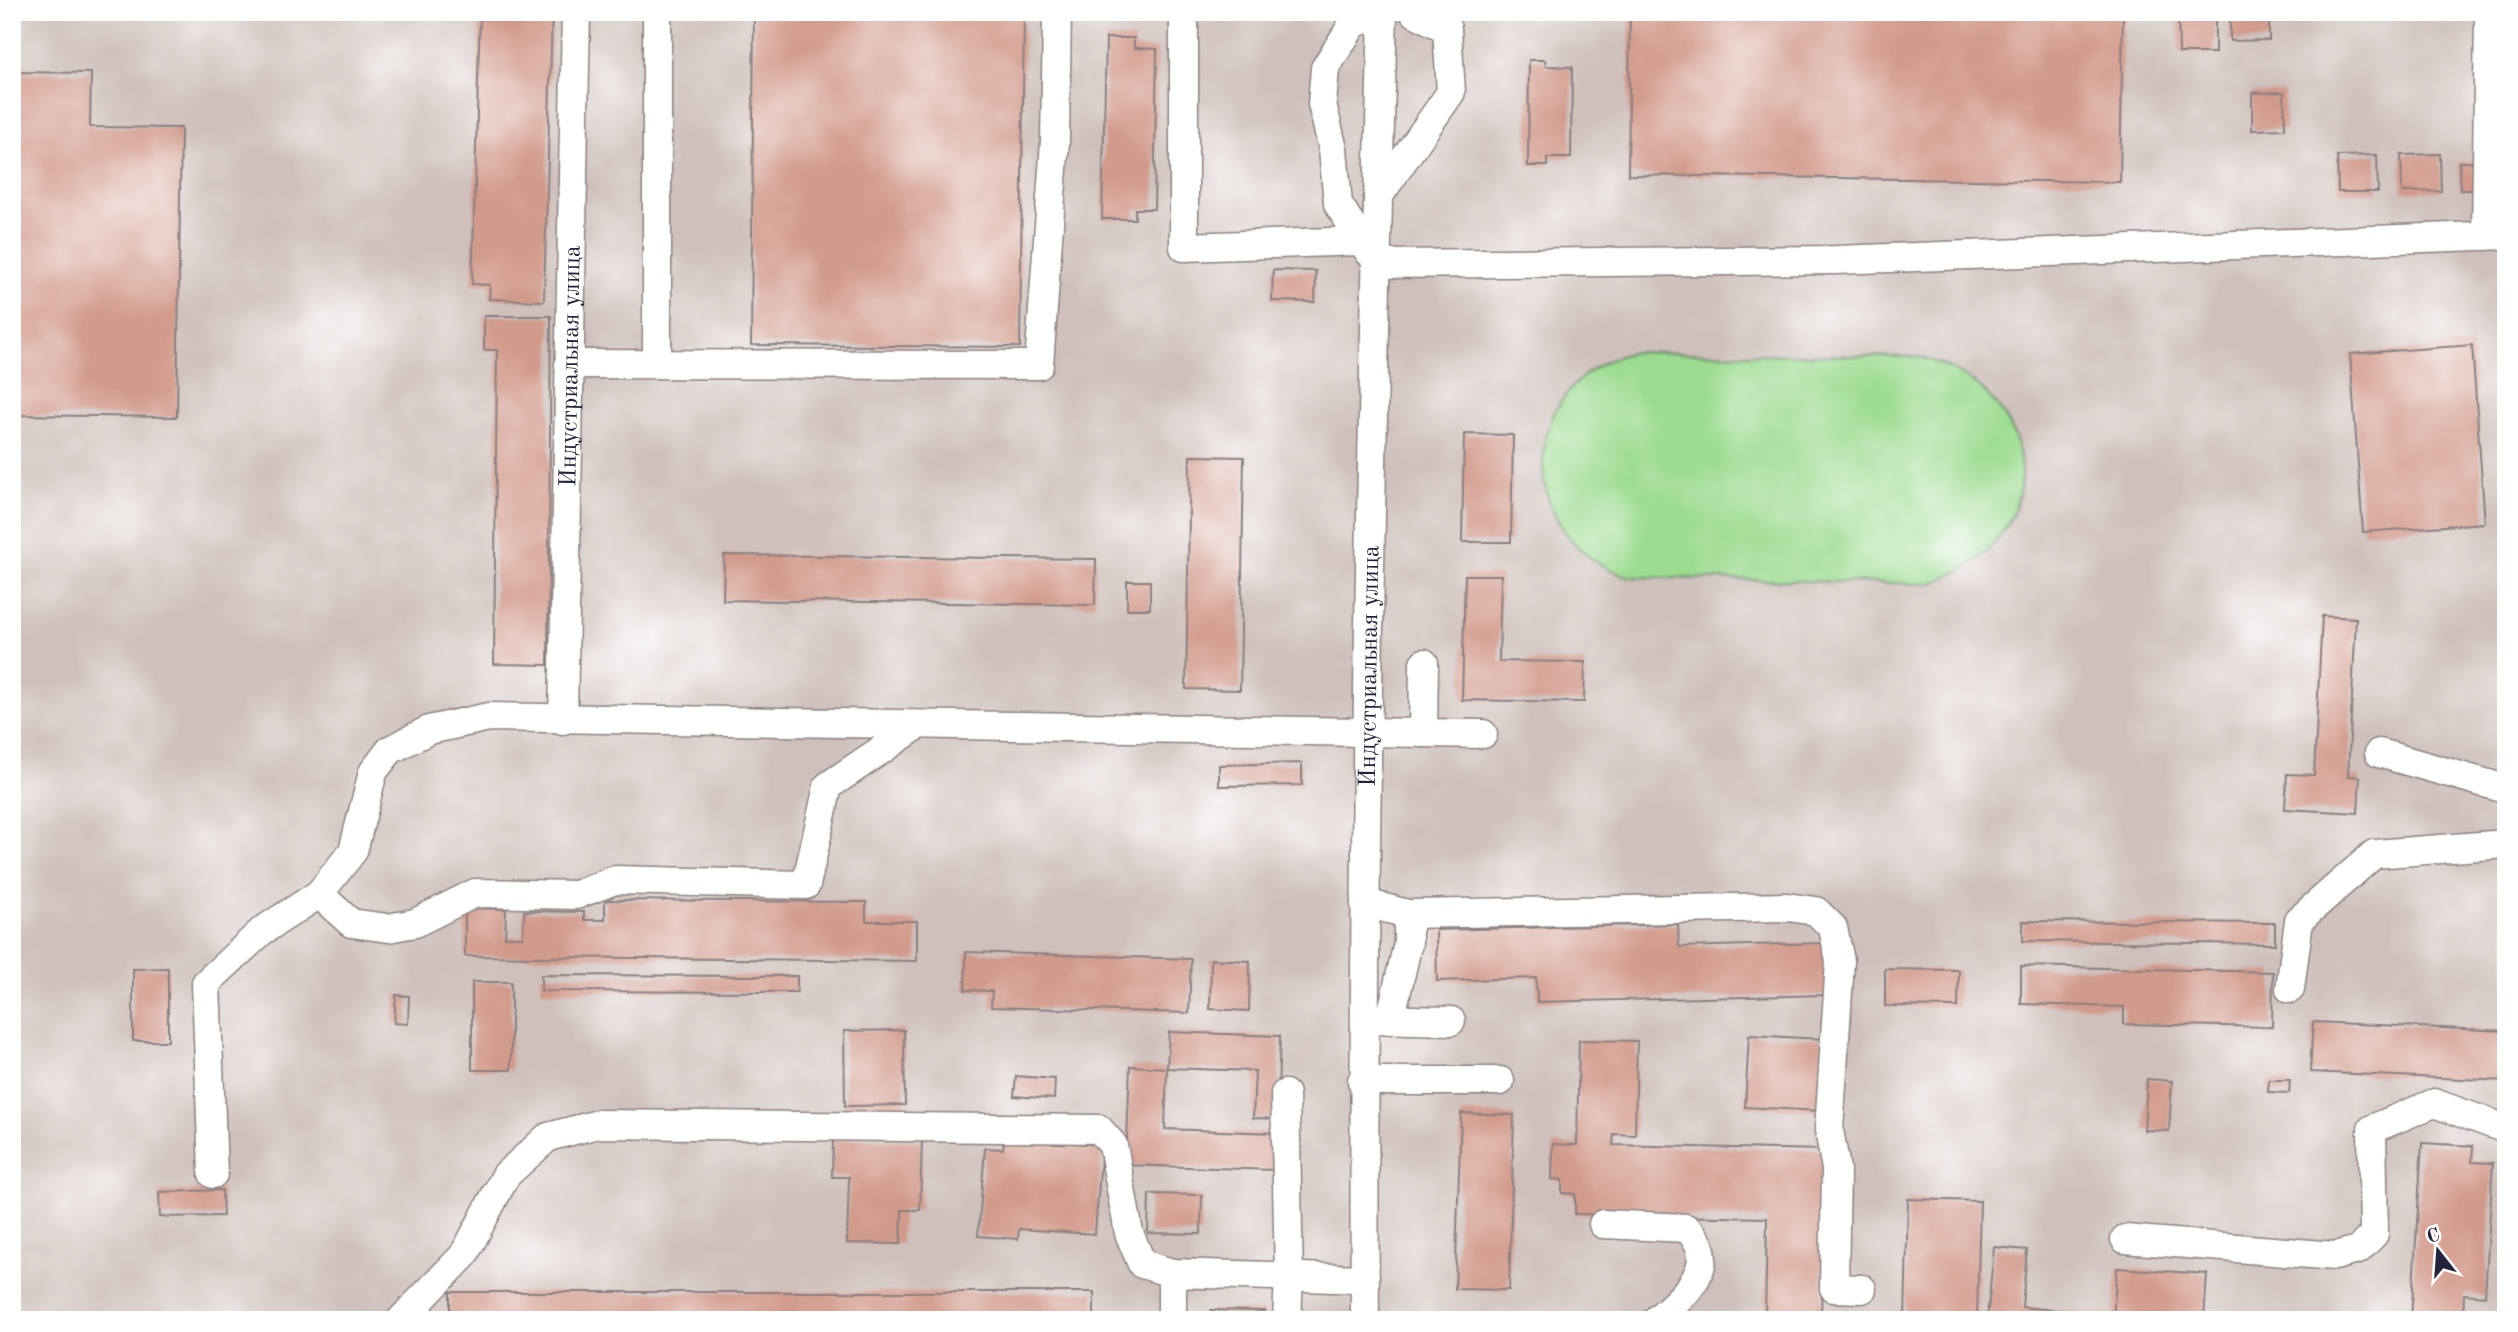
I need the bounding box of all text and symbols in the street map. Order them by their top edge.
street label: Индустриальная улица [557,245,586,487]
street label: Индустриальная улица [1357,545,1384,787]
north arrow [2402,1216,2472,1286]
text: С [2425,1226,2443,1248]

